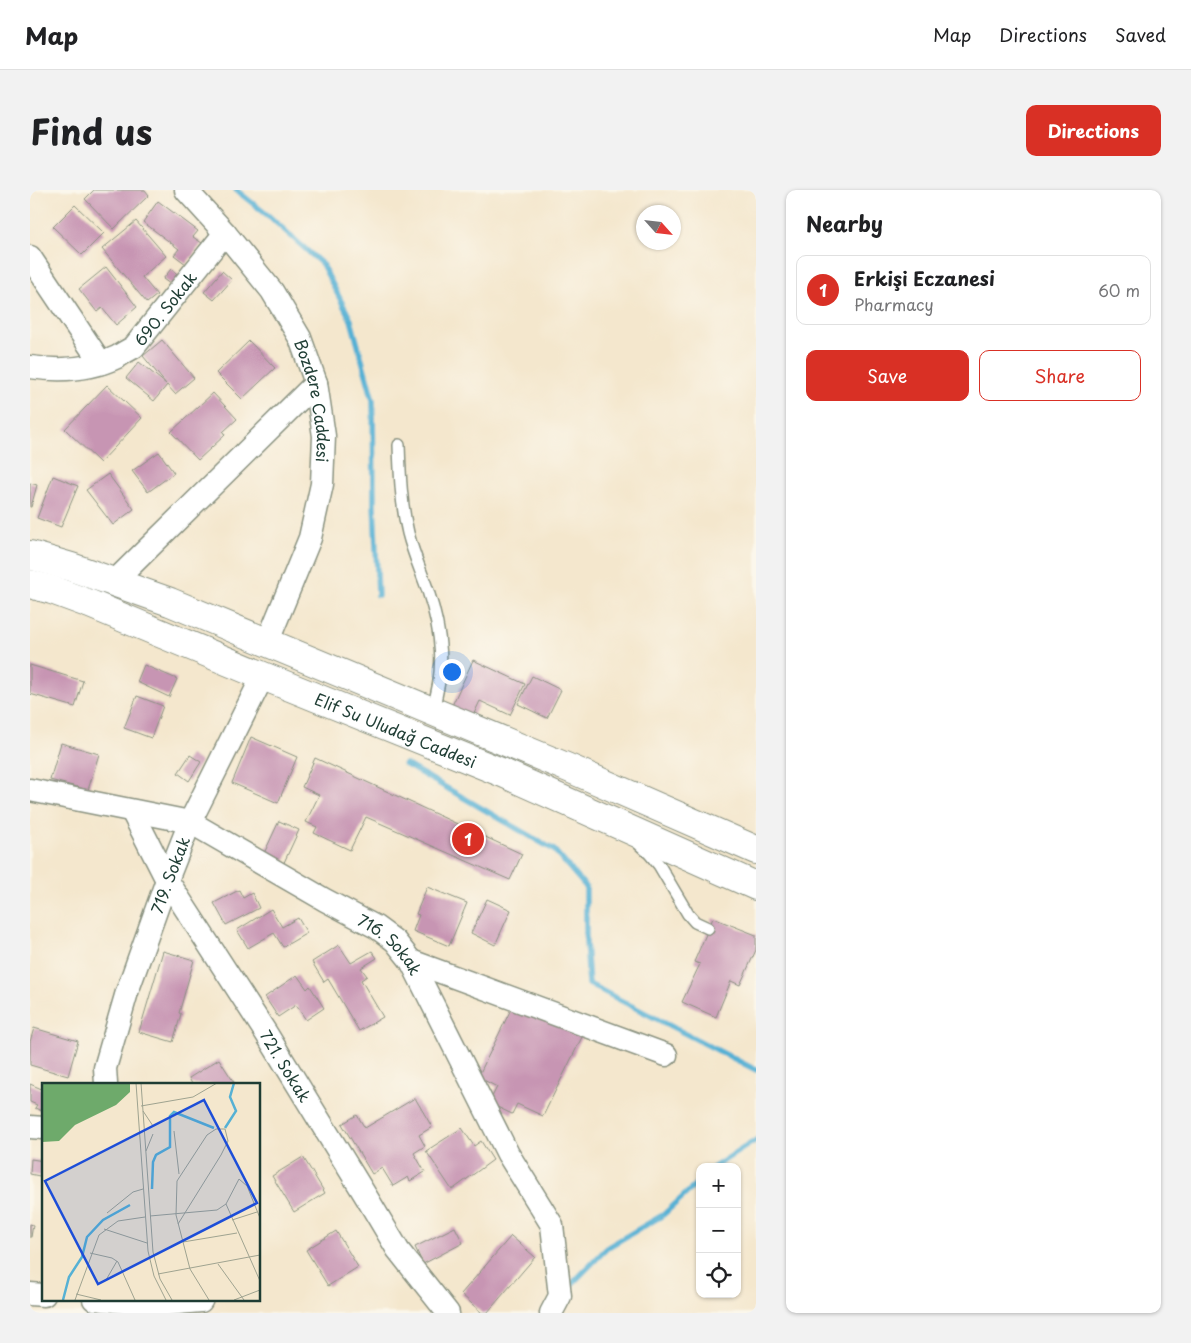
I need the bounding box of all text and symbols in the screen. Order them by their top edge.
text: Map [25,17,78,53]
text: Map [933,21,971,48]
text: Directions [999,21,1087,48]
text: Saved [1115,21,1166,48]
text: Find us [30,104,152,157]
button: Directions [1026,105,1161,156]
north arrow [636,205,681,250]
text: Nearby [806,207,883,239]
text: Erkişi Eczanesi [854,264,995,292]
street label: 690. Sokak [128,266,202,351]
text: 1 [819,278,827,302]
text: 60 m [1098,278,1140,302]
text: Pharmacy [854,292,934,316]
street label: Bozdere Caddesi [289,335,336,463]
button: Save [806,350,969,401]
button: Share [979,350,1141,401]
your location [439,659,465,685]
street label: Elif Su Uludağ Caddesi [311,686,480,773]
pin: 1 [452,820,484,858]
street label: 719. Sokak [144,832,195,917]
street label: 716. Sokak [354,908,428,979]
street label: 721. Sokak [255,1025,317,1107]
inset map [42,1083,260,1300]
map controls [696,1163,741,1298]
button: + [696,1163,741,1208]
button: − [696,1208,741,1253]
button: locate [696,1253,741,1298]

